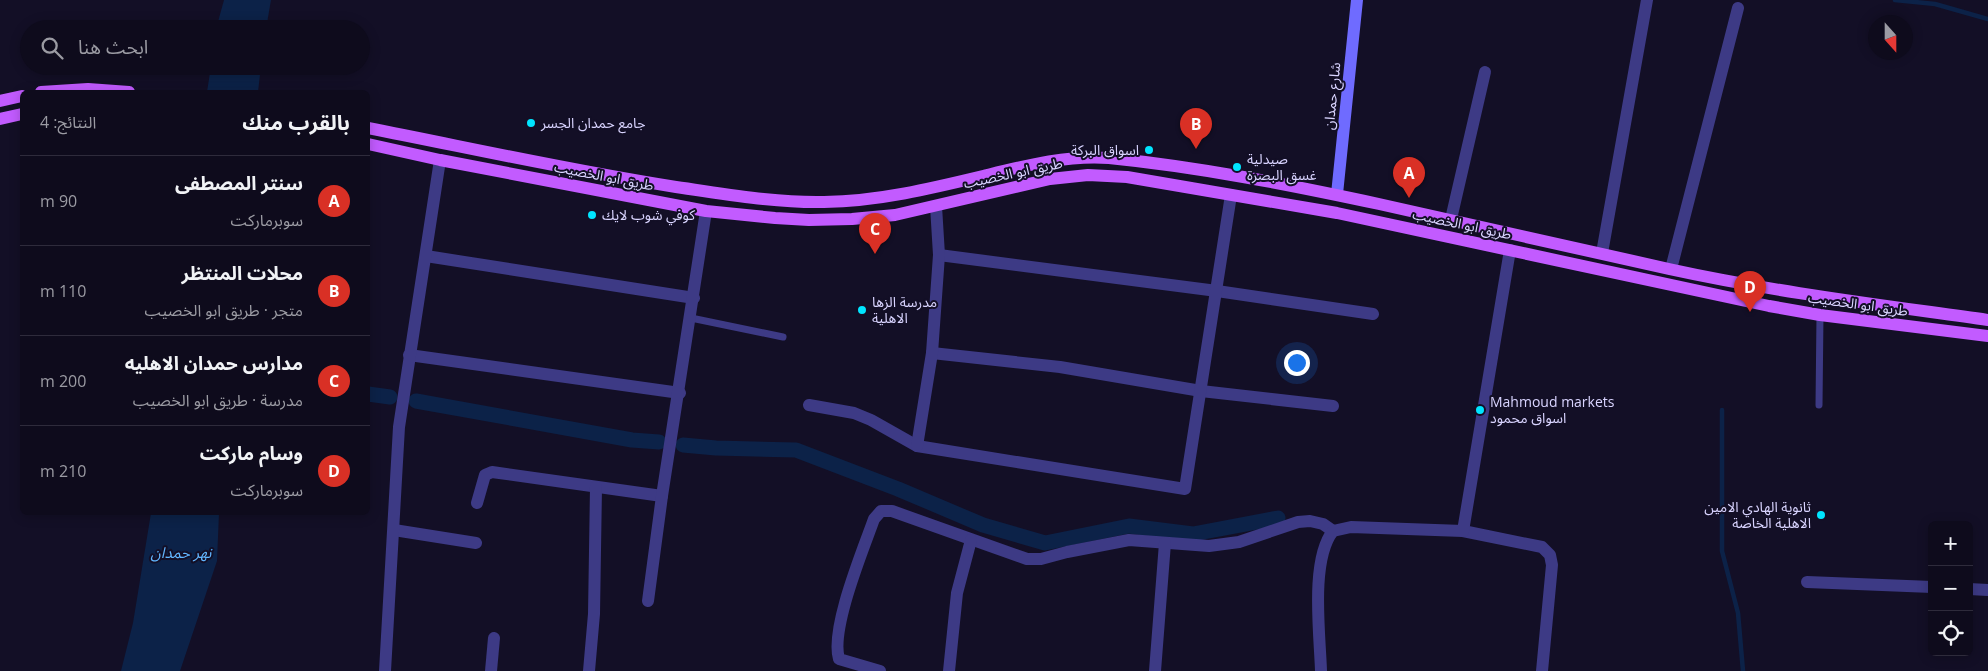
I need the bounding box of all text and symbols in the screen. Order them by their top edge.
north arrow [1868,15,1913,60]
search box [20,20,370,75]
icon: search [38,34,66,62]
text: ابحث هنا [78,34,148,60]
street label: شارع حمدان [1319,61,1346,131]
text: بالقرب منك [242,108,350,136]
pin: B [1180,108,1212,149]
text: النتائج: 4 [40,111,96,133]
place label: جامع حمدان الجسر [540,113,645,134]
marker: جامع حمدان الجسر [525,117,537,129]
place label: اسواق البركة [1071,140,1139,159]
marker: اسواق البركة [1143,144,1155,156]
place label: صيدلية غسق البصرة [1247,149,1317,185]
street label: طريق ابو الخصيب [962,153,1064,193]
street label: طريق ابو الخصيب [553,157,655,195]
pin: A [1393,157,1425,198]
marker: صيدلية غسق البصرة [1231,161,1243,173]
text: سنتر المصطفى [175,170,303,196]
text: 90 m [40,190,77,212]
text: A [328,190,340,212]
street label: طريق ابو الخصيب [1411,204,1513,244]
place label: كوفي شوب لايك [602,205,695,226]
text: سوبرماركت [231,209,303,231]
marker: كوفي شوب لايك [586,209,598,221]
pin: C [859,213,891,254]
text: محلات المنتظر [181,260,303,286]
pin: D [1734,271,1766,312]
text: 110 m [40,280,86,302]
text: B [329,280,339,302]
street label: طريق ابو الخصيب [1807,287,1909,321]
place label: مدرسة الزها الاهلية [872,292,937,327]
text: متجر · طريق ابو الخصيب [144,299,303,321]
marker: مدرسة الزها الاهلية [856,304,868,316]
text: مدارس حمدان الاهليه [125,350,303,376]
your location [1284,350,1310,376]
text: 200 m [40,370,86,392]
text: C [329,370,339,392]
text: مدرسة · طريق ابو الخصيب [133,389,303,411]
place label: Mahmoud markets اسواق محمود [1490,392,1615,427]
marker: Mahmoud markets اسواق محمود [1474,404,1486,416]
text: وسام ماركت [200,440,303,466]
text: 210 m [40,460,86,482]
text: D [328,460,340,482]
text: سوبرماركت [231,479,303,501]
place label: ثانوية الهادي الامين الاهلية الخاصة [1704,497,1811,532]
marker: ثانوية الهادي الامين الاهلية الخاصة [1815,509,1827,521]
map controls [1928,521,1973,656]
button: + [1928,521,1973,566]
water label: نهر حمدان [151,542,213,562]
button: − [1928,566,1973,611]
button: locate [1928,611,1973,656]

